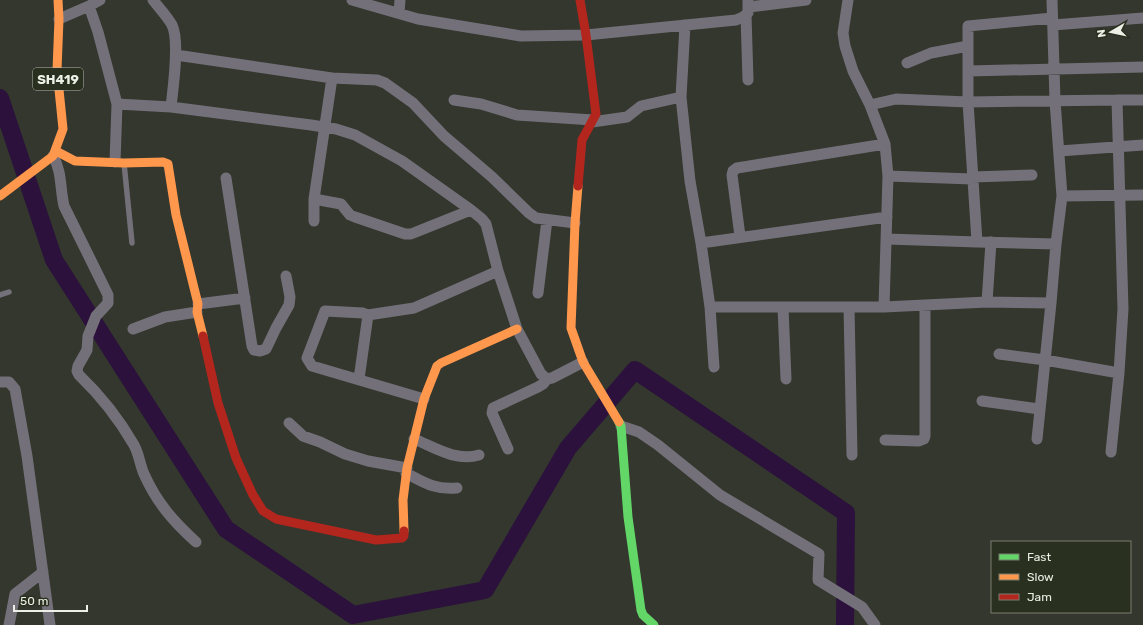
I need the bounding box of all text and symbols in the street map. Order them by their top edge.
north arrow [1091,12,1131,52]
text: N [1095,28,1109,38]
road number: SH419 [33,68,83,90]
legend [991,541,1131,613]
text: Fast [1027,550,1051,564]
text: Slow [1027,570,1054,584]
scale bar [14,587,87,613]
text: Jam [1027,590,1052,604]
text: 50 m [20,594,48,608]

